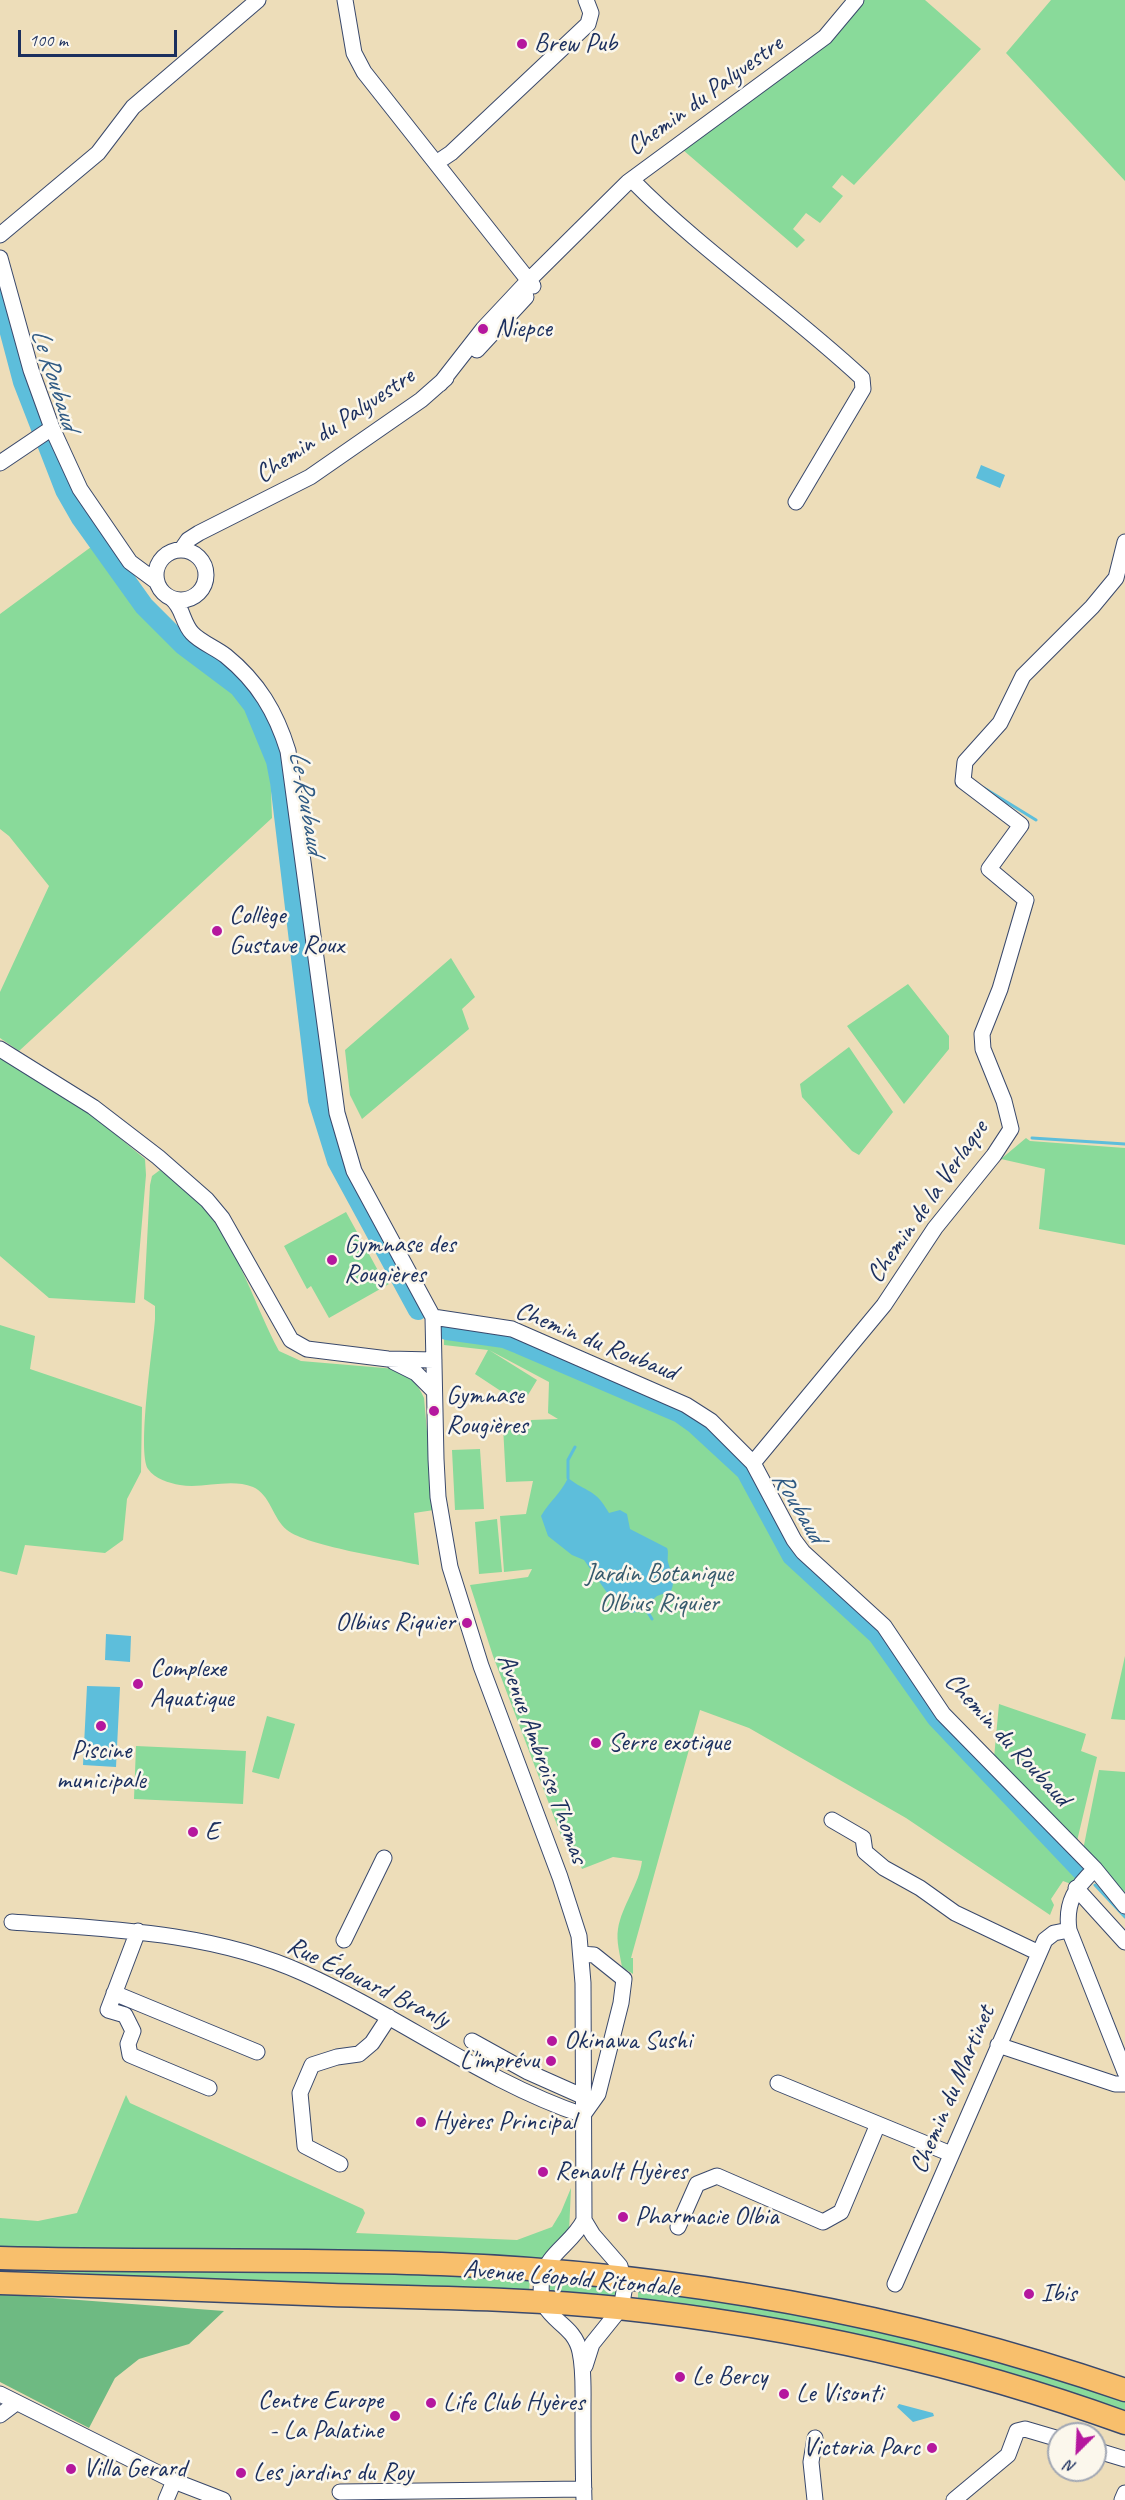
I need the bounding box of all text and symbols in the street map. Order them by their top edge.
scale bar [21,18,180,56]
place label: Brew Pub [534,28,617,60]
text: 100 m [29,29,68,51]
street label: Chemin du Palyvestre [621,29,789,163]
marker: Brew Pub [515,37,529,51]
place label: Niepce [495,313,552,345]
marker: Niepce [476,322,490,336]
water label: Le Roubaud [23,325,85,433]
street label: Chemin du Palyvestre [249,361,421,491]
water label: Le Roubaud [281,748,331,856]
place label: Collège Gustave Roux [229,900,344,962]
marker: Collège Gustave Roux [210,924,224,938]
street label: Chemin de la Verlaque [860,1115,996,1289]
place label: Gymnase des Rougières [344,1229,456,1290]
marker: Gymnase des Rougières [325,1253,339,1267]
street label: Chemin du Roubaud [511,1295,681,1389]
place label: Gymnase Rougières [446,1380,528,1442]
marker: Gymnase Rougières [427,1404,441,1418]
water label: Roubaud [764,1466,832,1548]
park label: Jardin Botanique Olbius Riquier [585,1558,733,1619]
place label: Olbius Riquier [335,1607,455,1639]
marker: Olbius Riquier [460,1616,474,1630]
street label: Avenue Ambroise Thomas [490,1650,594,1868]
place label: Complexe Aquatique [150,1653,234,1714]
street label: Chemin du Roubaud [937,1667,1077,1813]
marker: Complexe Aquatique [131,1677,145,1691]
marker: Piscine municipale [94,1719,108,1733]
place label: Serre exotique [608,1727,730,1759]
place label: Piscine municipale [56,1735,146,1796]
marker: Serre exotique [589,1736,603,1750]
place label: E [205,1816,219,1848]
marker: E [186,1825,200,1839]
street label: Rue Édouard Branly [282,1930,454,2036]
street label: Chemin du Martinet [904,2001,1002,2179]
place label: Okinawa Sushi [564,2025,692,2057]
marker: Okinawa Sushi [545,2034,559,2048]
place label: L'imprévu [460,2045,539,2077]
marker: L'imprévu [544,2054,558,2068]
place label: Hyères Principal [433,2106,576,2138]
marker: Hyères Principal [414,2115,428,2129]
place label: Renault Hyères [555,2156,687,2188]
marker: Renault Hyères [536,2165,550,2179]
place label: Pharmacie Olbia [635,2201,778,2233]
marker: Pharmacie Olbia [616,2210,630,2224]
street label: Avenue Léopold Ritondale [462,2254,680,2304]
place label: Ibis [1041,2278,1077,2310]
marker: Ibis [1022,2287,1036,2301]
place label: Le Bercy [692,2361,767,2393]
marker: Le Bercy [673,2370,687,2384]
place label: Le Visonti [796,2378,883,2410]
place label: Centre Europe - La Palatine [258,2385,383,2446]
place label: Life Club Hyères [443,2387,585,2419]
marker: Le Visonti [777,2387,791,2401]
marker: Life Club Hyères [424,2396,438,2410]
marker: Centre Europe - La Palatine [388,2409,402,2423]
north arrow [1047,2422,1107,2482]
place label: Victoria Parc [803,2432,920,2464]
marker: Victoria Parc [925,2441,939,2455]
place label: Villa Gerard [83,2453,187,2485]
text: N [1062,2455,1079,2478]
place label: Les jardins du Roy [253,2457,413,2489]
marker: Villa Gerard [64,2462,78,2476]
marker: Les jardins du Roy [234,2466,248,2480]

